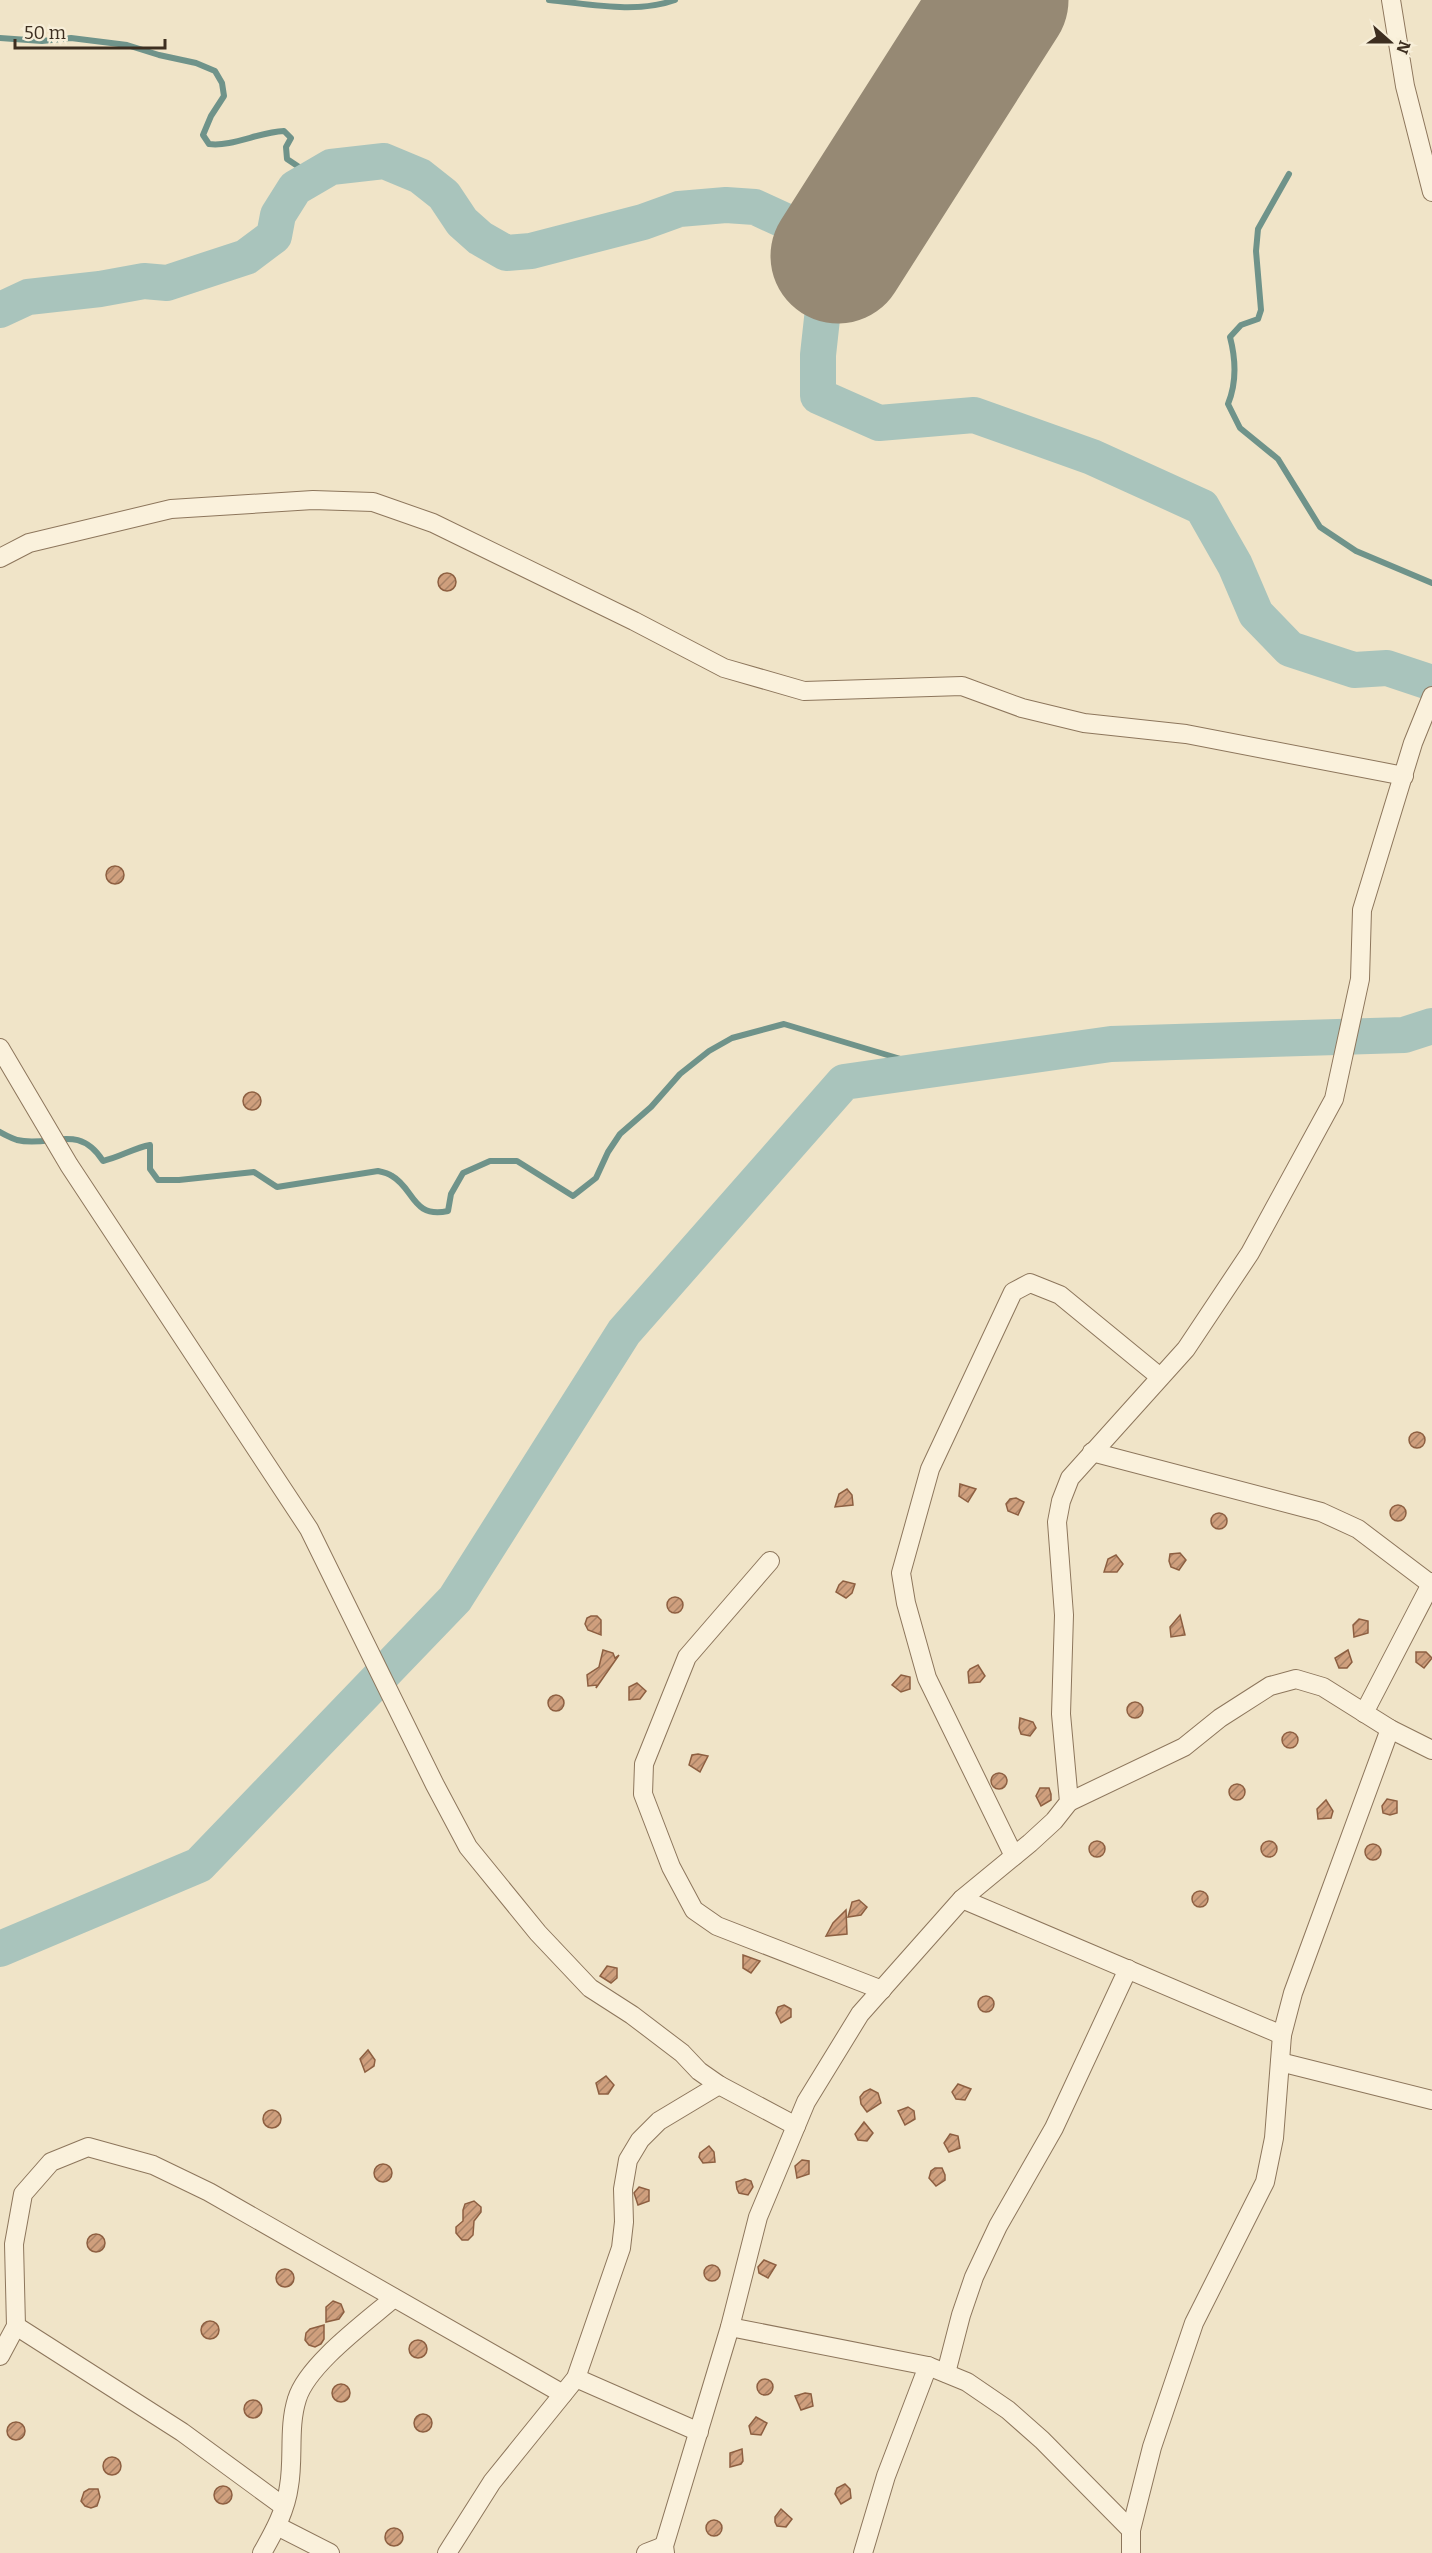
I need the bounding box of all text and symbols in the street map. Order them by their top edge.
scale bar [15,12,165,50]
north arrow [1360,12,1420,72]
text: 50 m [24,22,66,44]
text: N [1392,38,1415,56]

